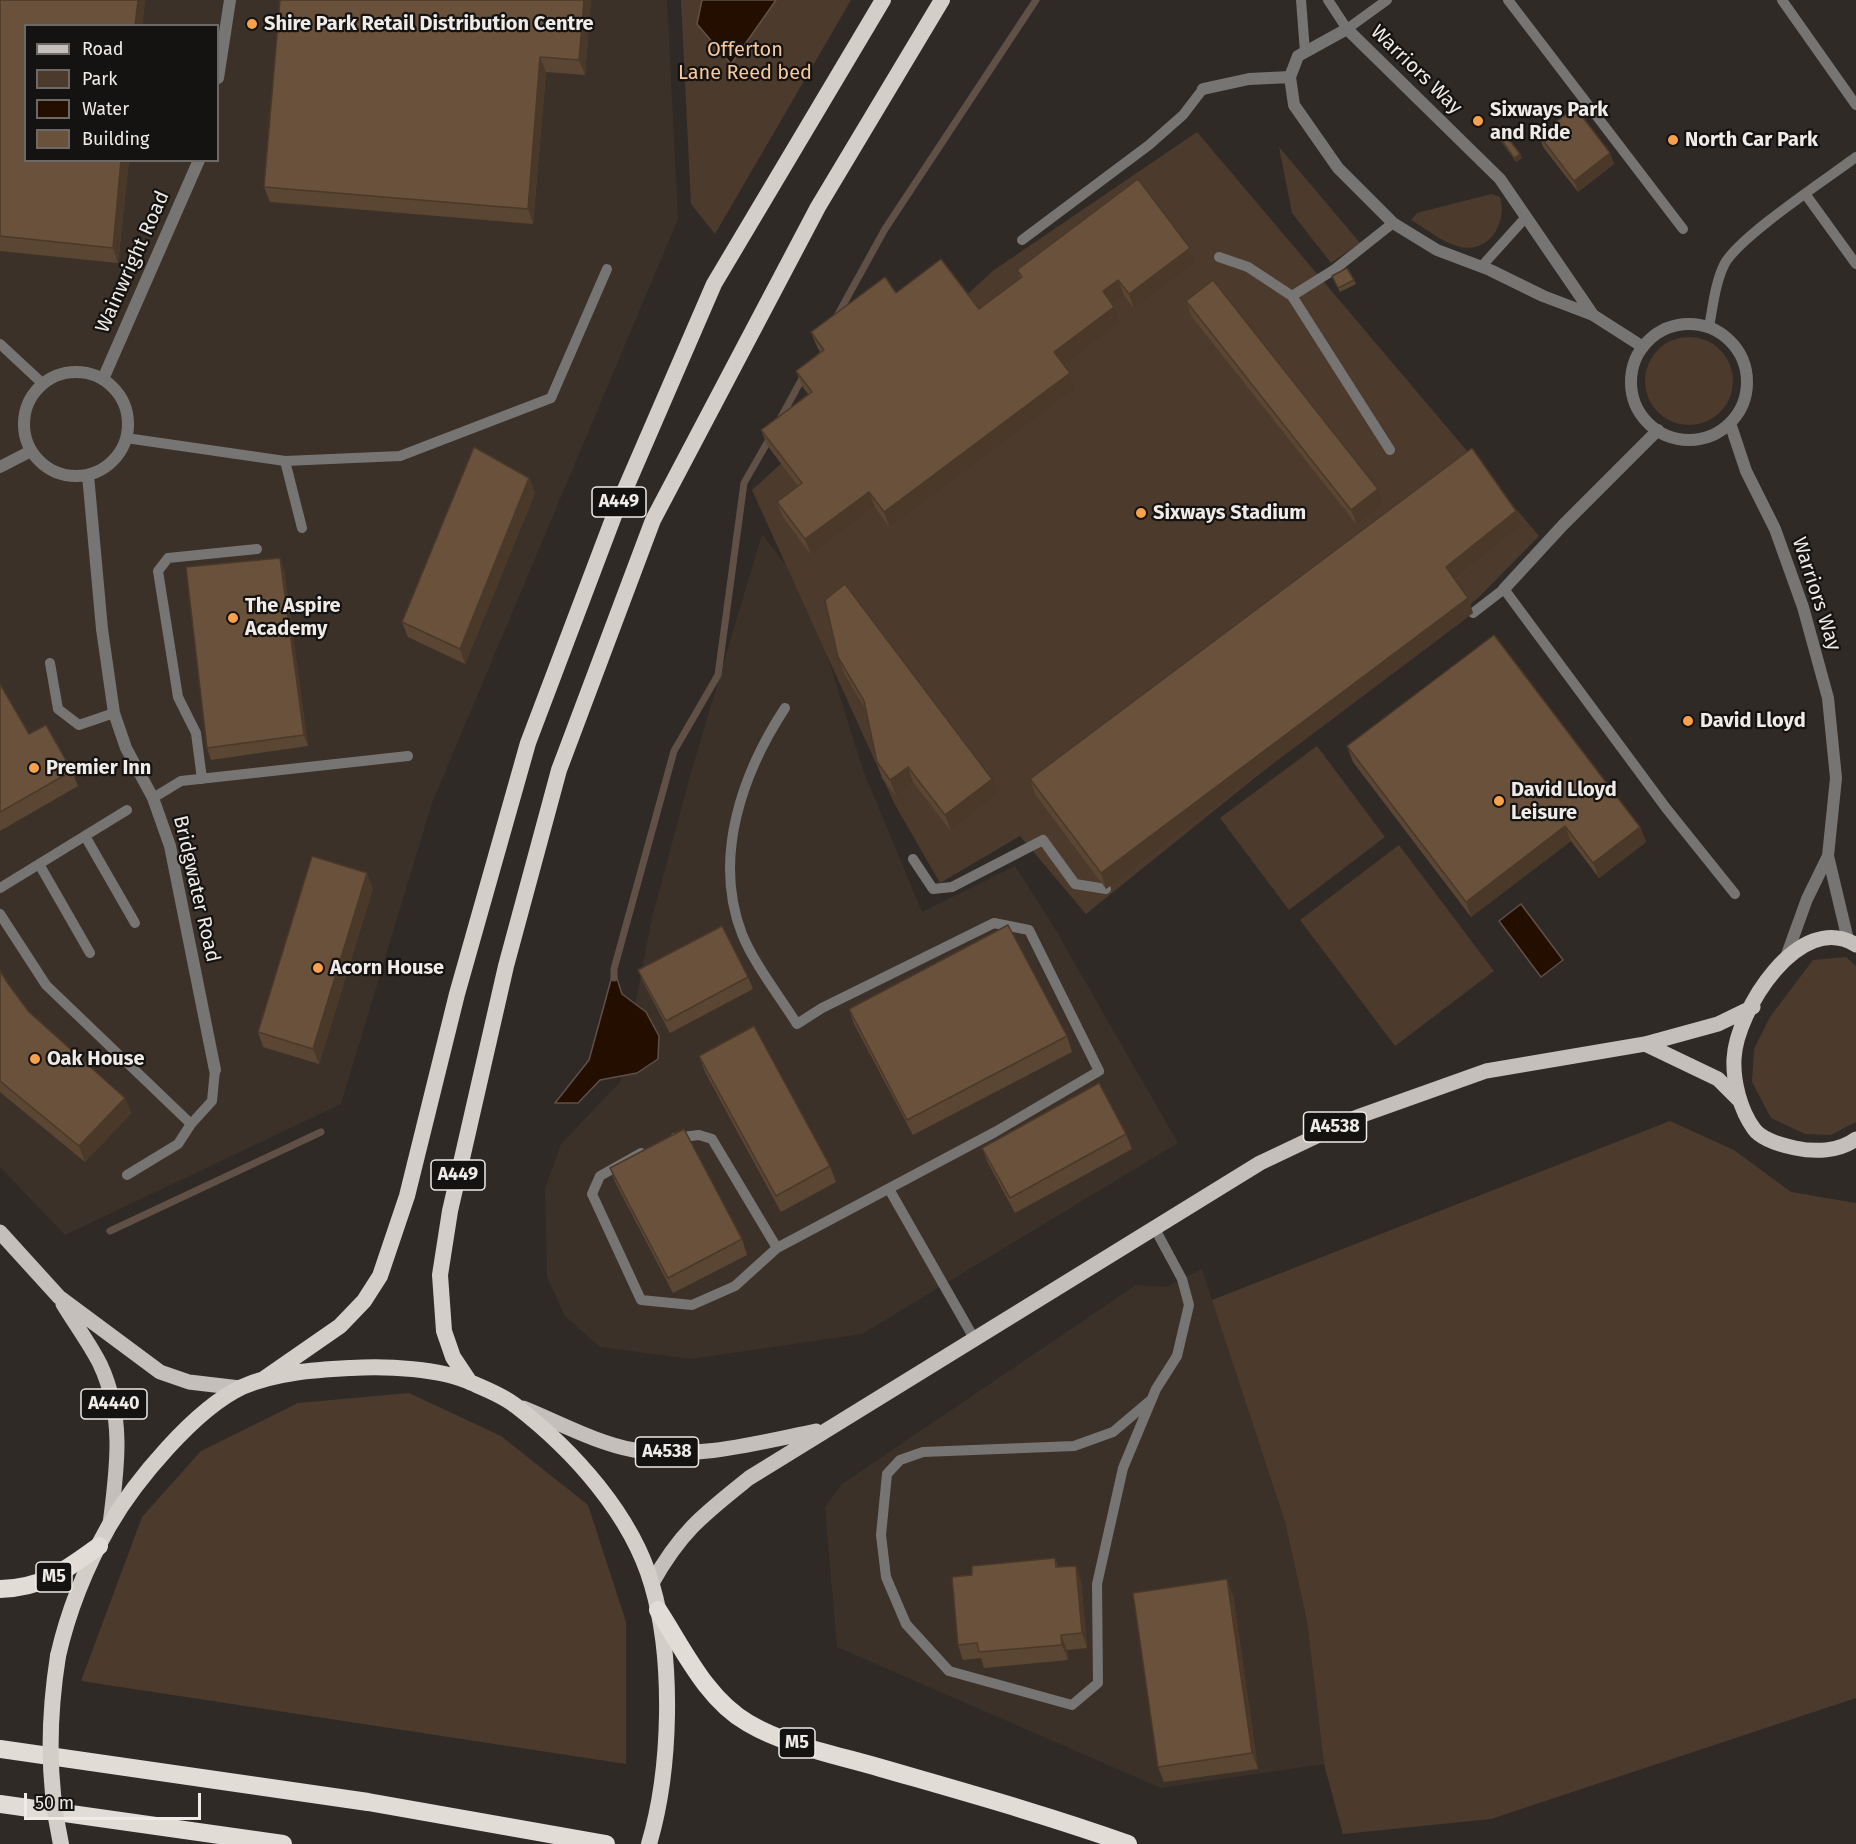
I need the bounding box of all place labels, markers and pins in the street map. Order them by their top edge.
place label: Shire Park Retail Distribution Centre [264,12,594,36]
marker: Shire Park Retail Distribution Centre [245,17,259,31]
place label: Sixways Park and Ride [1490,98,1608,145]
marker: Sixways Park and Ride [1471,114,1485,128]
place label: North Car Park [1685,128,1818,152]
marker: North Car Park [1666,133,1680,147]
place label: Sixways Stadium [1153,501,1306,525]
marker: Sixways Stadium [1134,506,1148,520]
place label: The Aspire Academy [245,594,341,641]
marker: The Aspire Academy [226,611,240,625]
place label: David Lloyd [1700,709,1806,733]
marker: David Lloyd [1681,714,1695,728]
place label: Premier Inn [46,756,151,780]
marker: Premier Inn [27,761,41,775]
place label: David Lloyd Leisure [1511,778,1617,825]
marker: David Lloyd Leisure [1492,794,1506,808]
place label: Acorn House [330,956,444,980]
marker: Acorn House [311,961,325,975]
place label: Oak House [47,1047,144,1071]
marker: Oak House [28,1052,42,1066]

